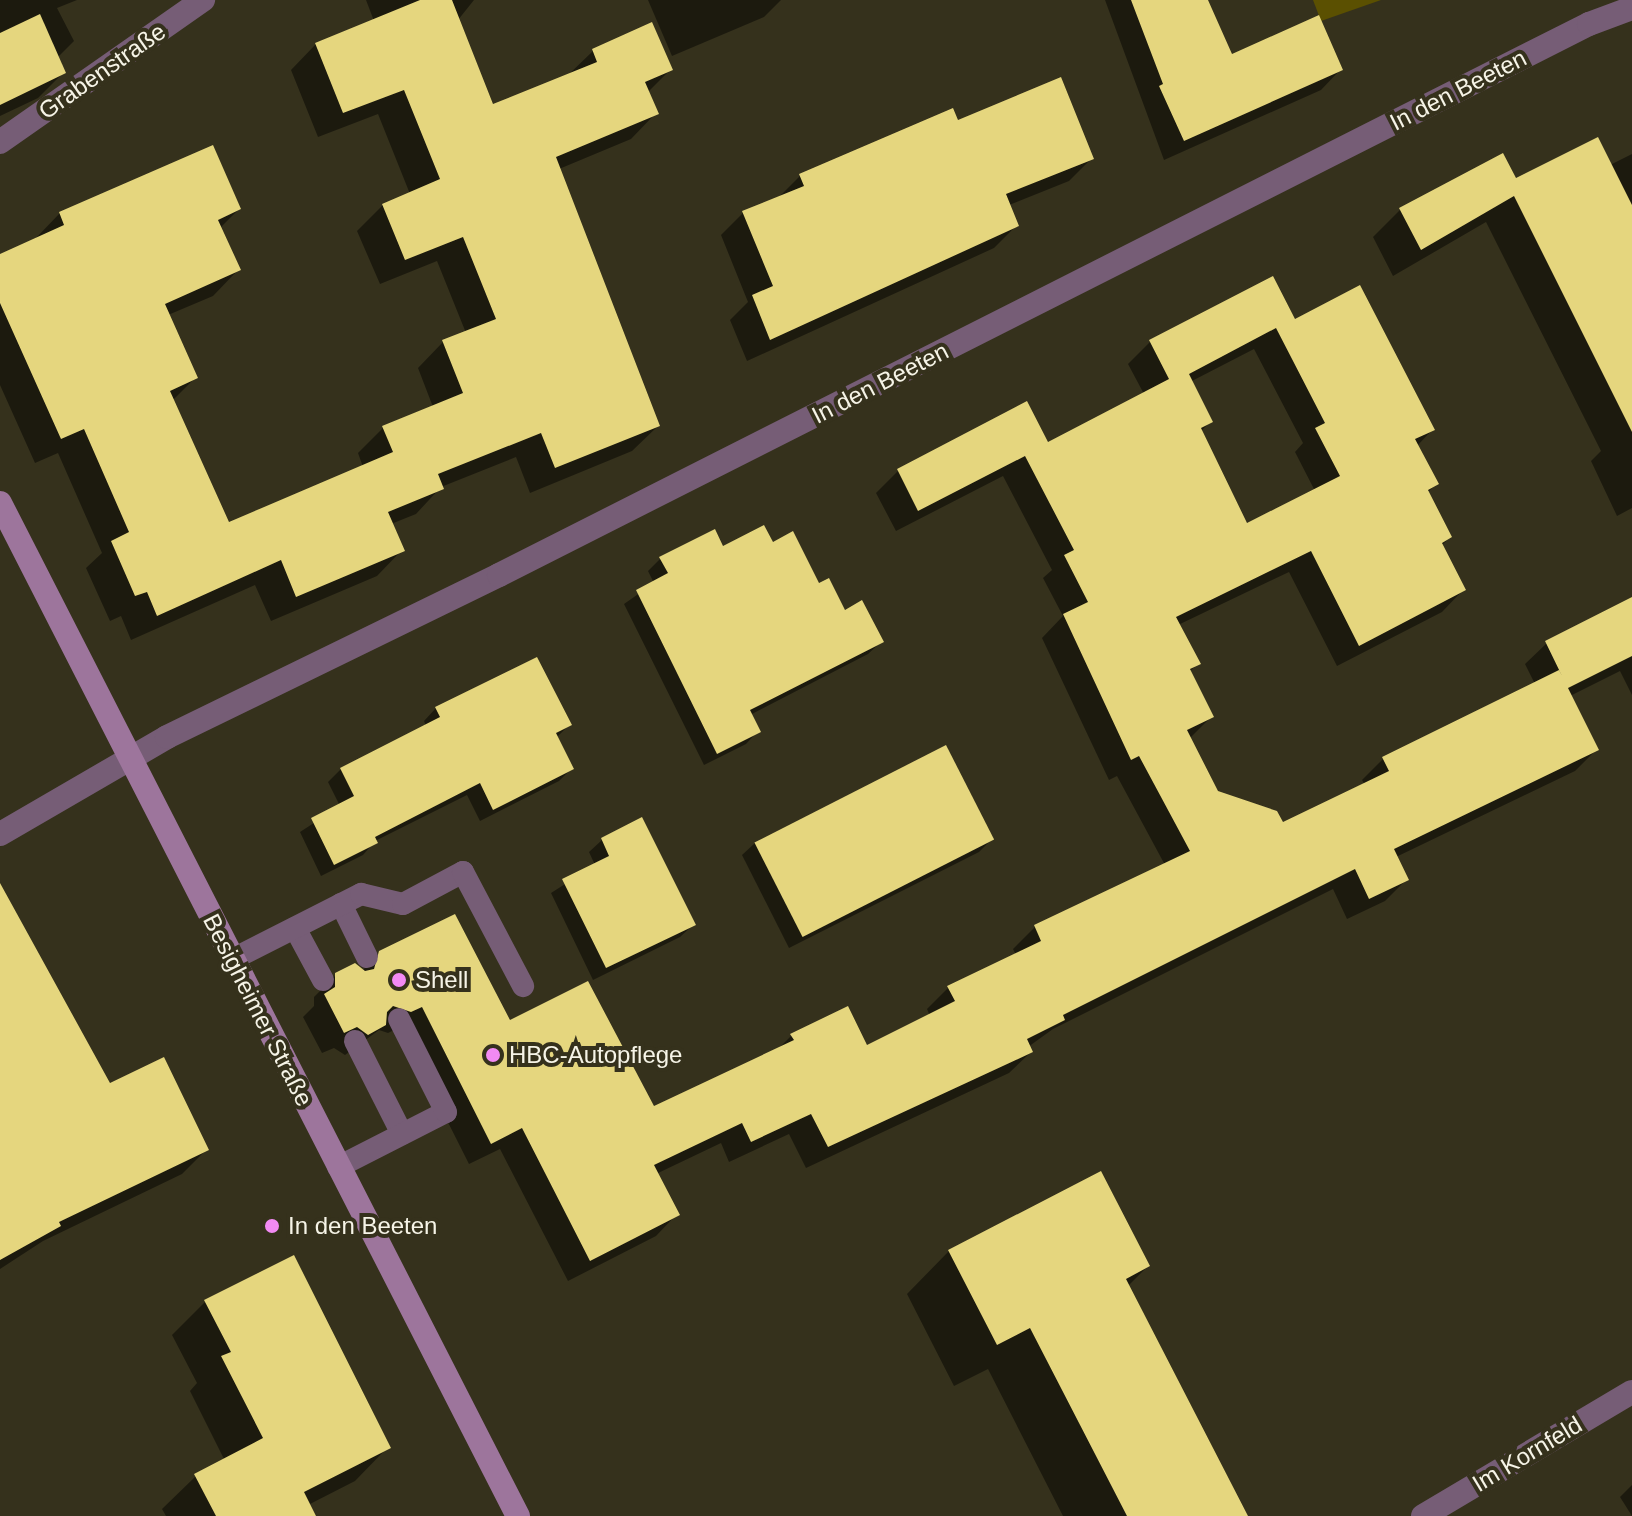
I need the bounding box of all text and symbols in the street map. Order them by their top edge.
street label: Grabenstraße [33,17,171,125]
street label: In den Beeten [1385,43,1531,137]
street label: In den Beeten [807,336,953,430]
street label: Besigheimer Straße [197,909,319,1111]
place label: Shell [415,966,468,994]
marker: Shell [390,971,408,989]
place label: HBC-Autopflege [509,1041,682,1069]
marker: HBC-Autopflege [484,1046,502,1064]
place label: In den Beeten [288,1212,437,1240]
marker: In den Beeten [263,1217,281,1235]
street label: Im Kornfeld [1467,1410,1587,1498]

